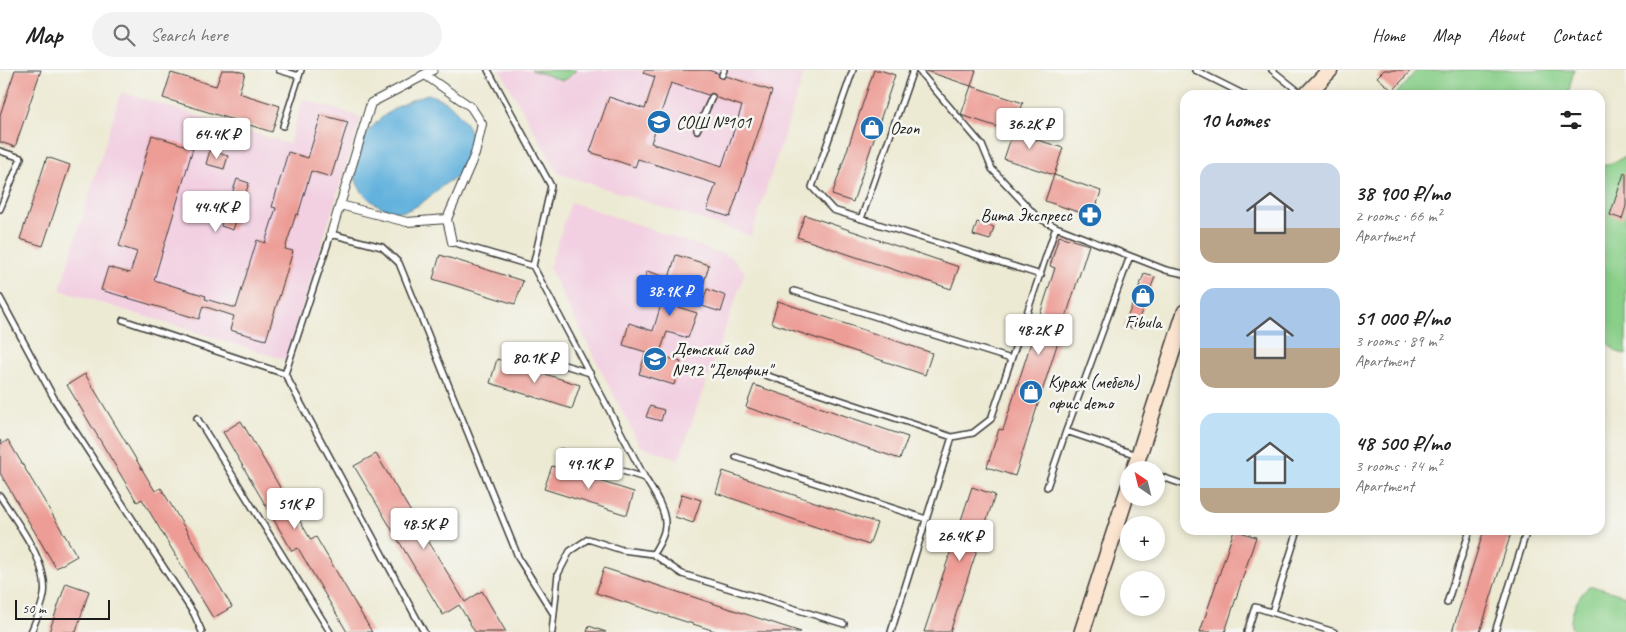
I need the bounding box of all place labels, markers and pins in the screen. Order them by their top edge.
pin: 36.2K ₽ [984,108,1076,150]
school or university icon: СОШ №101 [646,109,672,135]
place label: СОШ №101 [676,111,752,133]
shop icon: Ozon [859,115,885,141]
place label: Ozon [890,117,920,139]
pin: 64.4K ₽ [171,118,263,160]
pin: 44.4K ₽ [170,190,262,233]
pharmacy icon: Вита Экспресс [1077,202,1103,228]
place label: Вита Экспресс [981,204,1074,226]
pin: 38.9K ₽ [624,274,716,317]
shop icon: Fibula [1130,283,1156,309]
place label: Fibula [1125,311,1163,333]
pin: 48.2K ₽ [993,314,1085,356]
place label: Детский сад №12 "Дельфин" [672,338,775,381]
pin: 80.1K ₽ [489,342,581,384]
school or university icon: Детский сад №12 "Дельфин" [642,346,668,372]
place label: Кураж (мебель) офис demo [1048,371,1140,414]
shop icon: Кураж (мебель) офис demo [1018,379,1044,405]
pin: 49.1K ₽ [543,448,635,490]
pin: 51K ₽ [260,488,330,530]
pin: 48.5K ₽ [378,508,470,550]
pin: 26.4K ₽ [914,520,1006,562]

